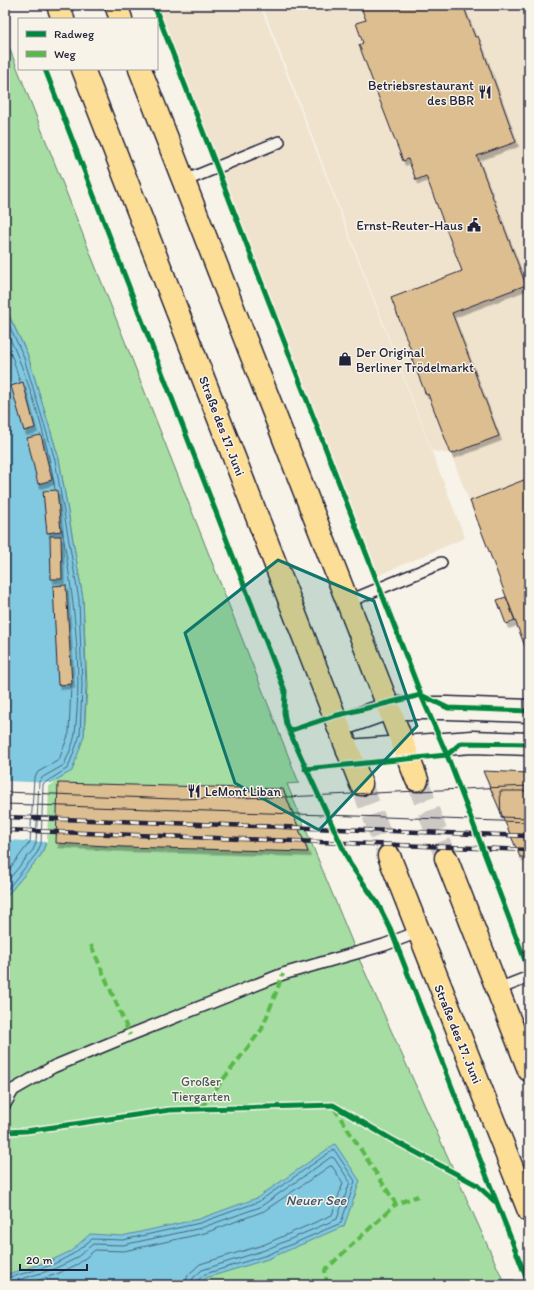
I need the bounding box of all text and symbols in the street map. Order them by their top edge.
legend [18,18,158,70]
text: Radweg [54,27,95,41]
text: Weg [54,47,77,61]
place label: Betriebsrestaurant des BBR [368,78,474,108]
restaurant icon: Betriebsrestaurant des BBR [477,84,493,100]
public building icon: Ernst-Reuter-Haus [466,217,482,233]
place label: Ernst-Reuter-Haus [357,218,463,233]
place label: Der Original Berliner Trödelmarkt [356,345,474,375]
shop icon: Der Original Berliner Trödelmarkt [337,351,353,367]
street label: Straße des 17. Juni [196,374,248,478]
restaurant icon: LeMont Liban [186,783,202,799]
place label: LeMont Liban [205,784,281,799]
street label: Straße des 17. Juni [431,982,485,1086]
park label: Großer Tiergarten [172,1074,230,1104]
water label: Neuer See [286,1192,348,1209]
scale bar [20,1246,87,1272]
text: 20 m [26,1253,53,1267]

